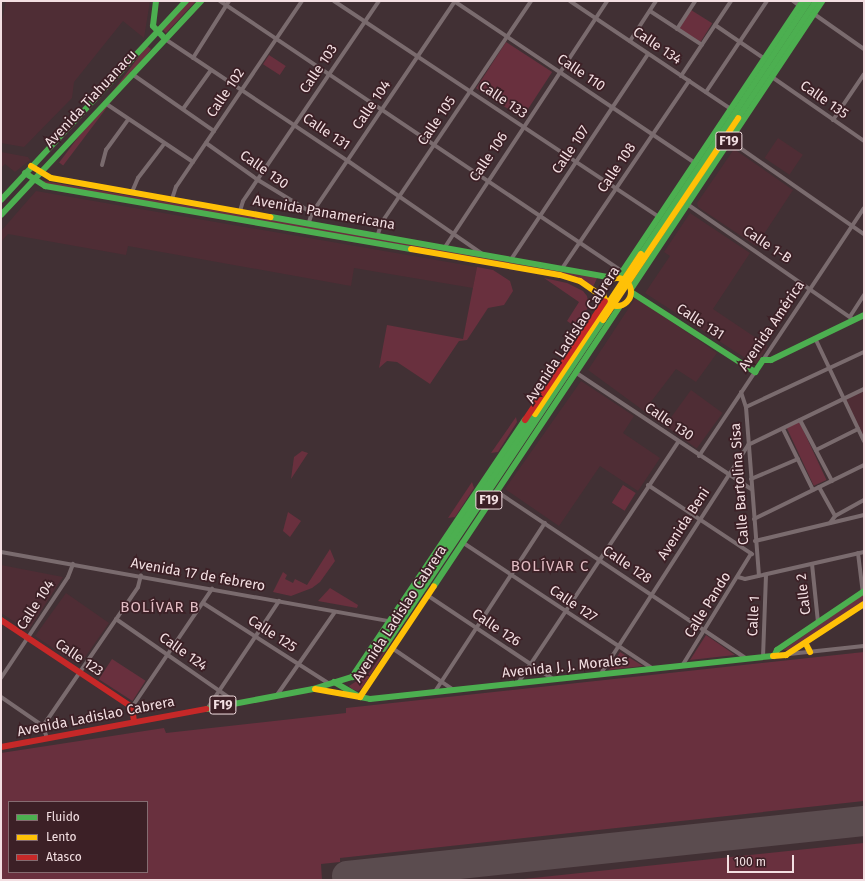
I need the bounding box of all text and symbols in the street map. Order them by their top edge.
street label: Calle 134 [629,24,685,68]
street label: Calle 103 [297,41,341,97]
street label: Avenida Tiahuanacu [41,47,141,151]
street label: Calle 110 [554,51,608,95]
street label: Calle 102 [204,65,248,121]
street label: Calle 104 [349,77,395,133]
street label: Calle 135 [797,77,851,123]
street label: Calle 133 [476,78,530,122]
street label: Calle 105 [415,93,459,149]
street label: Calle 131 [299,110,353,154]
street label: Calle 107 [549,123,593,177]
street label: Calle 106 [466,129,512,185]
road number: F19 [715,130,743,152]
street label: Calle 108 [594,140,640,196]
street label: Calle 130 [236,147,292,193]
street label: Avenida Panamericana [252,192,396,234]
street label: Calle 1-B [740,223,794,267]
street label: Avenida Ladislao Cabrera [522,263,624,407]
street label: Avenida América [736,278,808,374]
street label: Calle 131 [673,300,727,344]
street label: Calle 130 [641,400,697,444]
street label: Calle Bartolina Sisa [727,422,753,546]
street label: Avenida Beni [654,485,714,563]
road number: F19 [475,489,503,511]
street label: Avenida Ladislao Cabrera [349,542,451,686]
street label: Calle 128 [599,543,655,587]
street label: Avenida 17 de febrero [129,555,267,595]
district label: BOLÍVAR C [511,558,589,576]
street label: Calle Pando [681,569,735,641]
street label: Calle 2 [793,572,815,616]
street label: Calle 104 [14,577,58,633]
street label: Calle 127 [546,582,600,626]
street label: Calle 1 [745,595,763,637]
district label: BOLÍVAR B [120,599,200,617]
street label: Calle 126 [468,606,524,650]
street label: Calle 125 [245,612,299,656]
street label: Calle 124 [156,629,210,675]
street label: Calle 123 [52,636,106,680]
street label: Avenida J. J. Morales [501,652,629,682]
street label: Avenida Ladislao Cabrera [16,693,176,741]
road number: F19 [209,694,237,716]
legend [8,801,148,873]
text: Fluido [46,810,80,824]
text: Lento [46,830,76,844]
scale bar [729,847,796,873]
text: Atasco [46,850,82,864]
text: 100 m [734,855,766,869]

